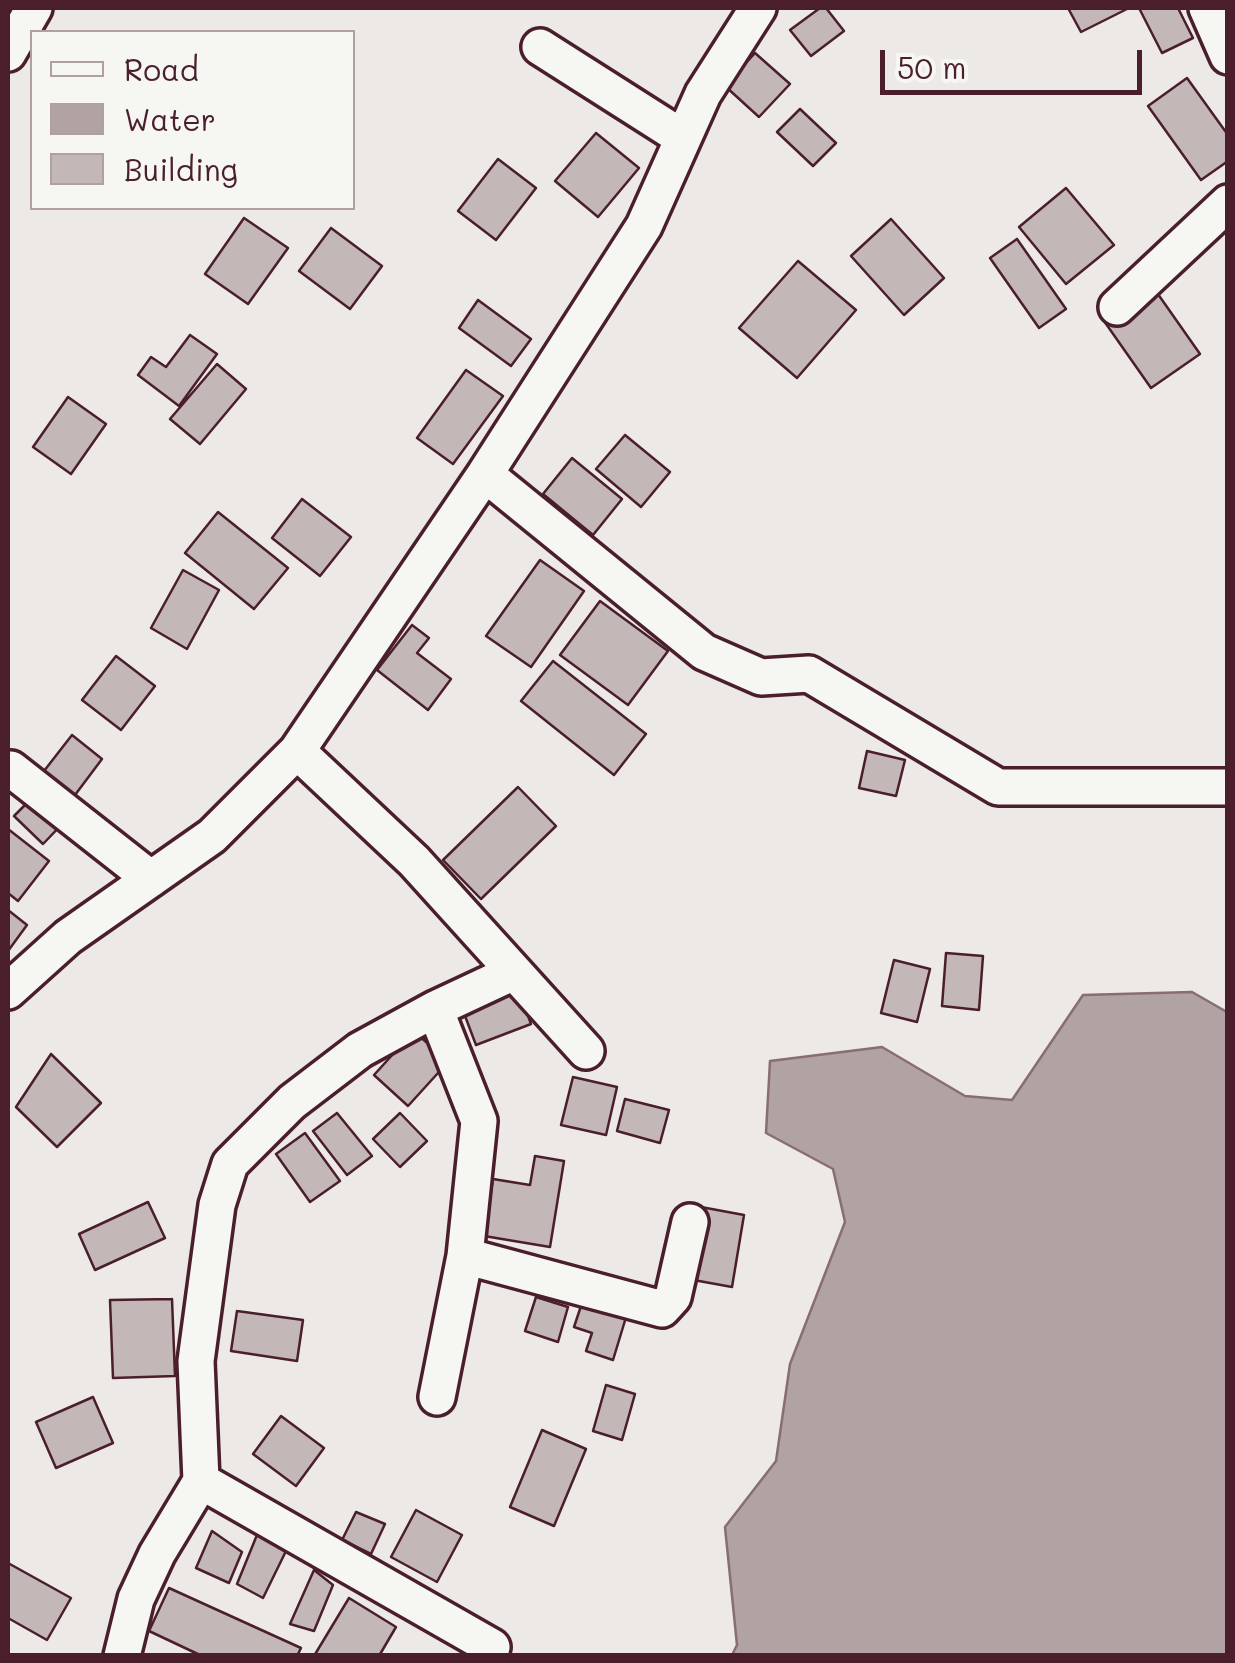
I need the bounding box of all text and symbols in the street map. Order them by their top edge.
legend [30,30,355,210]
scale bar [885,30,1148,92]
text: 50 m [897,47,967,87]
text: Road [124,49,199,89]
text: Water [124,99,216,139]
text: Building [124,149,238,189]

